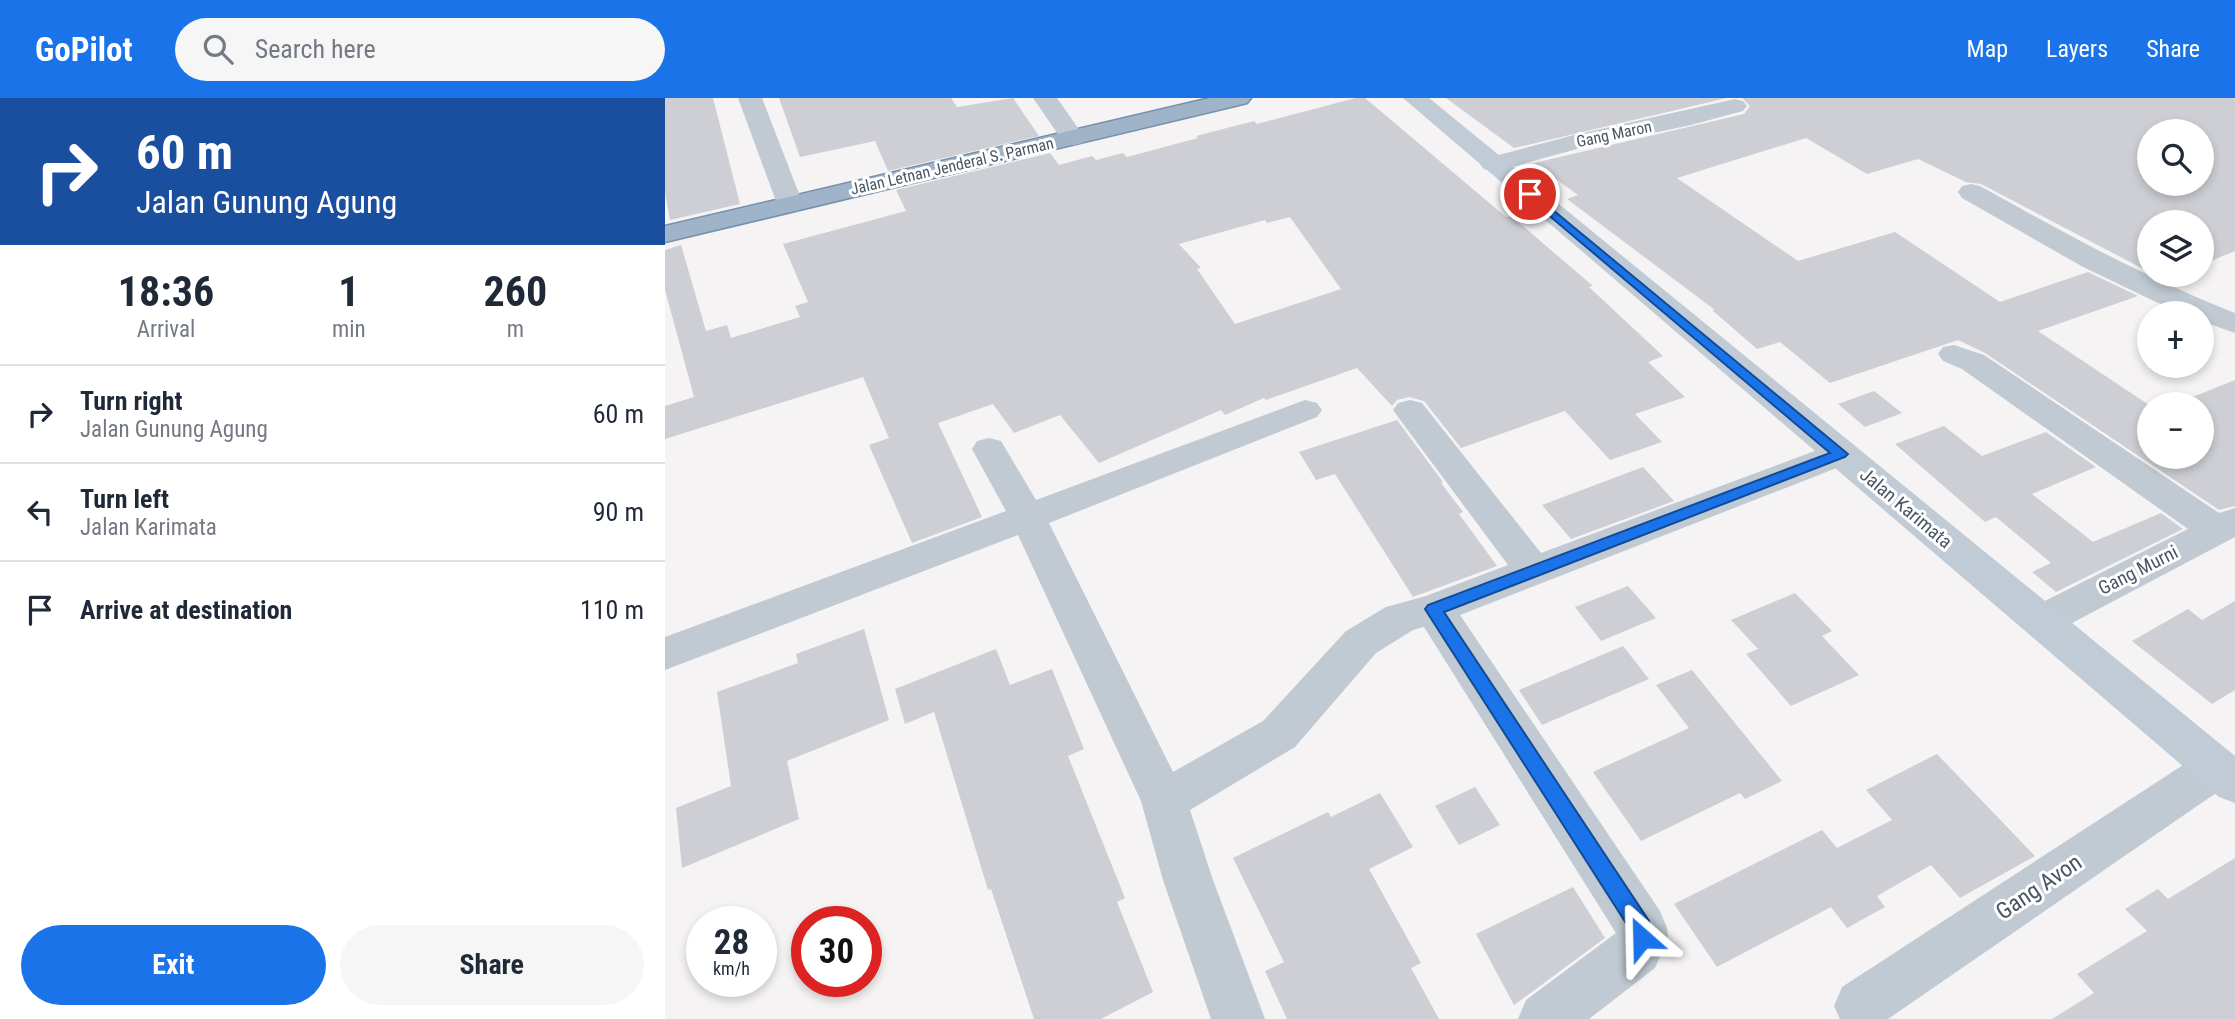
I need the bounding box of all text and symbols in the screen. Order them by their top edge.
search box [175,18,665,81]
text: GoPilot [35,30,133,69]
icon: search [199,30,237,68]
text: Search here [255,34,376,64]
text: Map [1967,35,2008,63]
text: Layers [2046,35,2108,63]
text: Share [2146,35,2200,63]
street label: Gang Maron [1575,117,1653,151]
map controls [2137,119,2214,469]
button: search [2137,119,2214,196]
text: 60 m [136,124,233,181]
icon: right [21,126,112,217]
street label: Jalan Letnan Jenderal S. Parman [849,133,1055,199]
pin [1500,164,1560,224]
icon: arrive [1511,175,1549,213]
text: Jalan Gunung Agung [136,183,397,221]
button: layers [2137,210,2214,287]
text: 18:36 [118,267,214,316]
text: 1 [338,267,359,316]
text: 260 [483,267,547,316]
button: + [2137,301,2214,378]
text: Arrival [137,316,195,343]
text: min [332,316,366,343]
text: m [507,316,524,343]
text: Turn right [80,386,182,416]
button: − [2137,392,2214,469]
icon: right [21,395,59,433]
text: 60 m [593,399,644,429]
text: Jalan Gunung Agung [80,416,268,443]
street label: Jalan Karimata [1855,463,1957,553]
text: Turn left [80,484,169,514]
icon: left [21,493,59,531]
text: 90 m [593,497,644,527]
text: Jalan Karimata [80,514,217,541]
street label: Gang Murni [2094,540,2182,600]
icon: arrive [21,591,59,629]
text: Arrive at destination [80,595,292,625]
text: 110 m [580,595,644,625]
street label: Gang Avon [1991,849,2087,925]
position arrow [1605,901,1679,975]
speed limit sign: 30 [791,906,882,997]
text: 28 [714,922,749,963]
button: Exit [21,925,326,1005]
button: Share [340,925,644,1005]
text: km/h [713,958,750,979]

